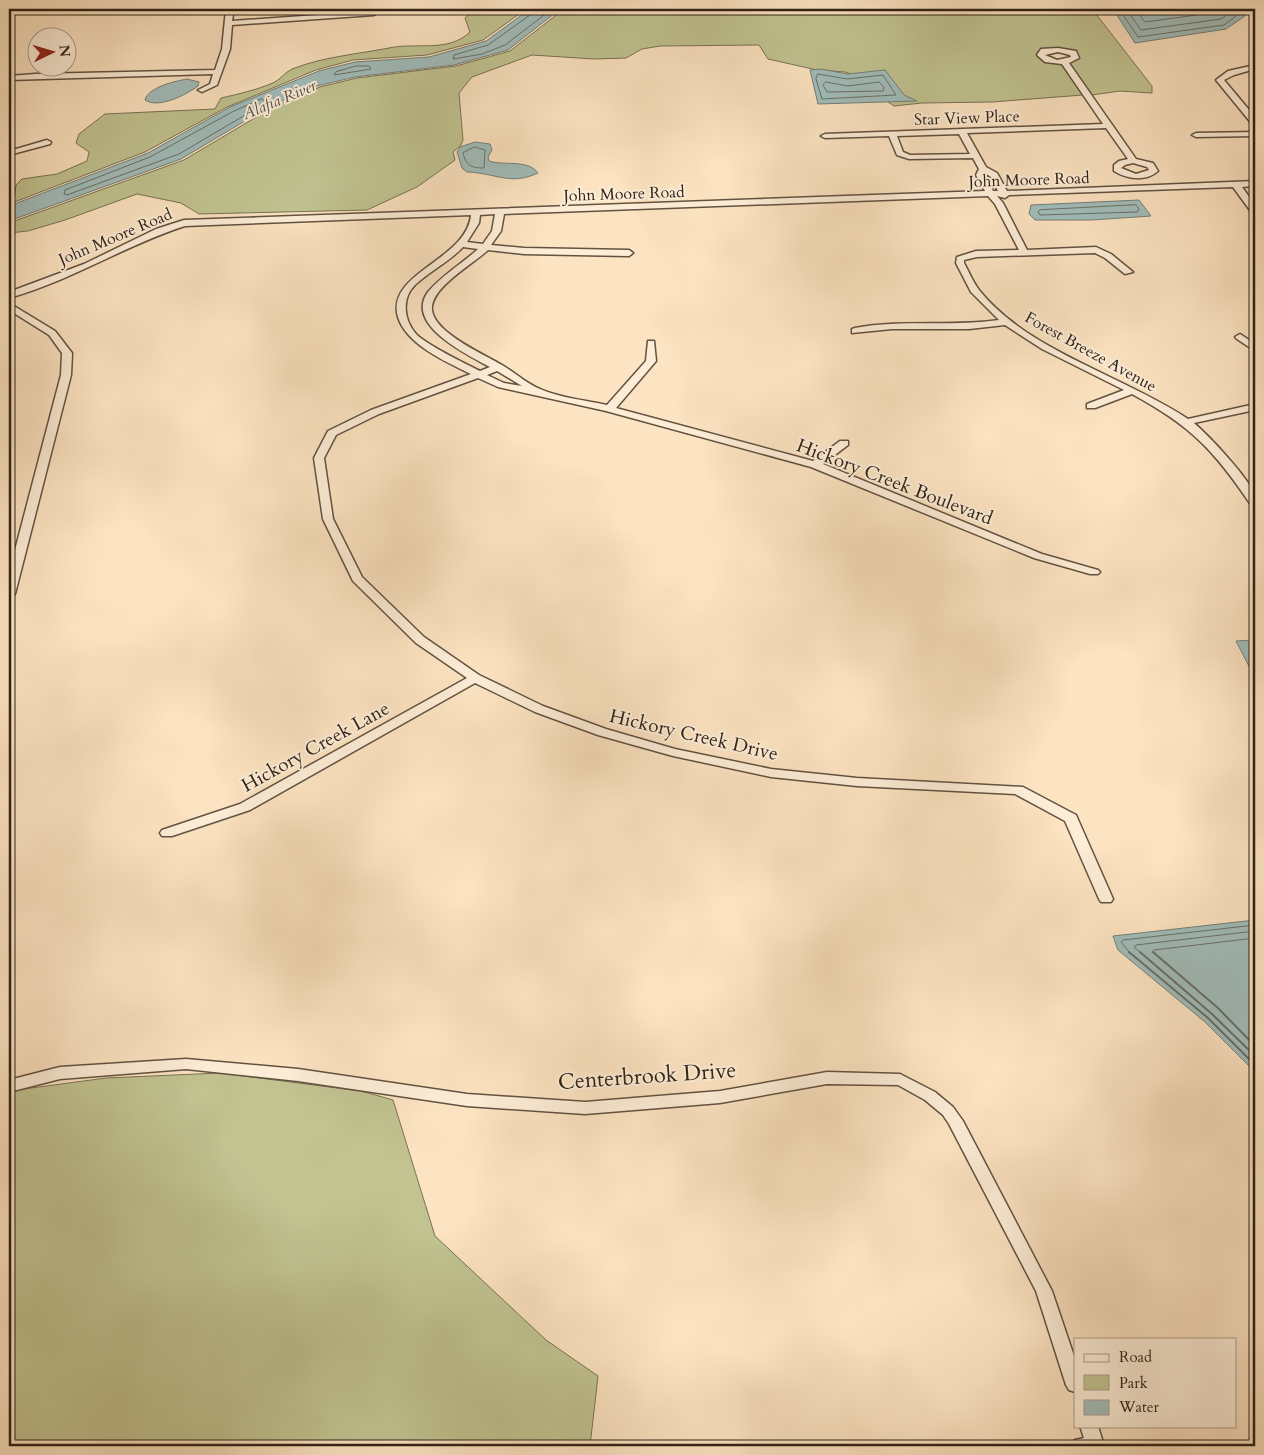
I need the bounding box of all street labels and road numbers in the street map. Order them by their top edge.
street label: Star View Place [914,105,1020,131]
street label: John Moore Road [966,167,1090,193]
street label: John Moore Road [561,181,685,207]
street label: John Moore Road [53,203,176,272]
street label: Forest Breeze Avenue [1021,307,1160,397]
street label: Hickory Creek Boulevard [793,432,997,531]
street label: Hickory Creek Lane [237,695,394,798]
street label: Hickory Creek Drive [607,703,781,767]
street label: Centerbrook Drive [557,1055,737,1097]

